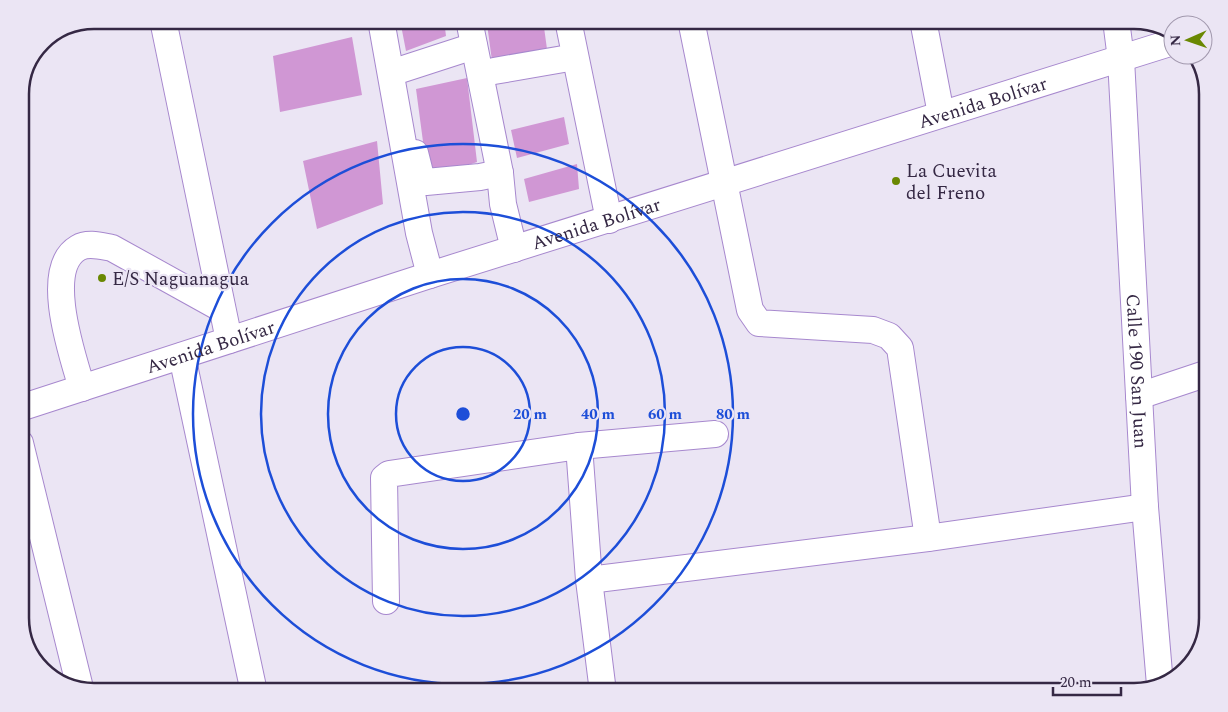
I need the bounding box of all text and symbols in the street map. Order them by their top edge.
north arrow [1163,15,1213,65]
text: N [1165,34,1186,47]
street label: Avenida Bolívar [915,69,1052,137]
place label: La Cuevita del Freno [906,157,997,208]
marker: La Cuevita del Freno [890,175,902,187]
street label: Avenida Bolívar [528,190,665,258]
place label: E/S Naguanagua [112,265,250,294]
marker: E/S Naguanagua [96,272,108,284]
street label: Calle 190 San Juan [1118,293,1155,450]
street label: Avenida Bolívar [143,313,279,382]
text: 20 m [513,403,548,426]
text: 40 m [581,403,616,426]
text: 60 m [648,403,683,426]
text: 80 m [716,403,751,426]
centre of rings [454,405,472,423]
scale bar [1053,664,1120,696]
text: 20 m [1060,671,1092,694]

